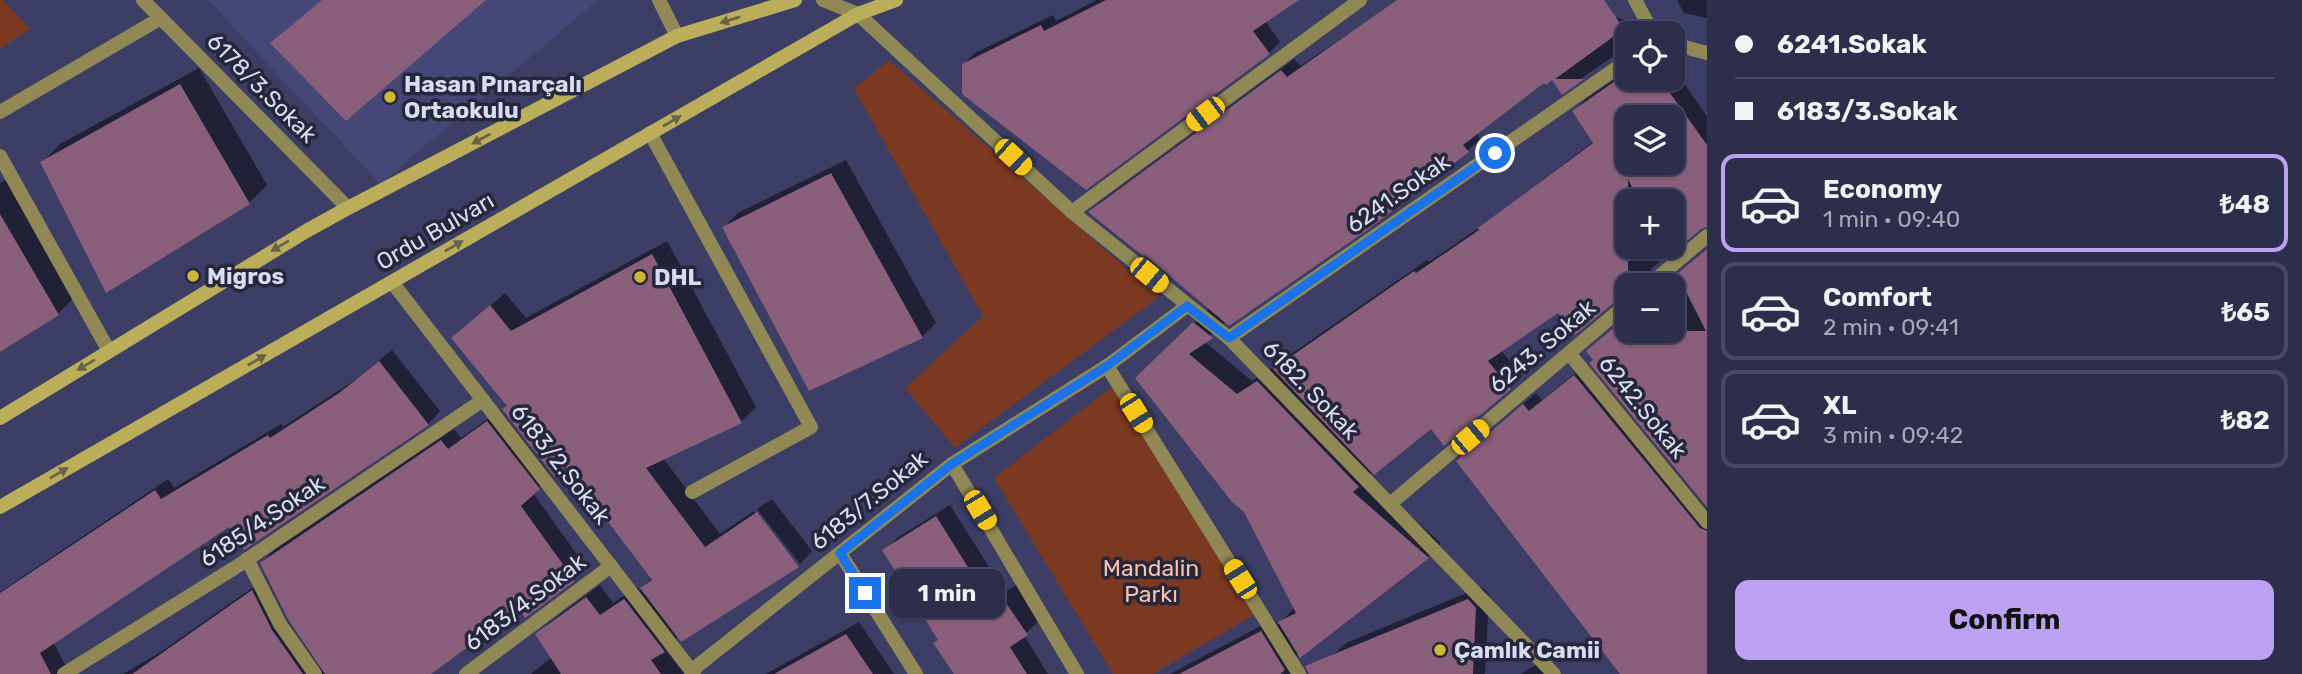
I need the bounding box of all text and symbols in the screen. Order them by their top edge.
one-way arrow [719,15,740,25]
map controls [1615,21,1685,343]
button: locate [1615,21,1685,91]
street label: 6178/3.Sokak [201,27,323,149]
text: 6241.Sokak [1777,29,1927,60]
place label: Hasan Pınarçalı Ortaokulu [404,70,582,124]
marker: Hasan Pınarçalı Ortaokulu [382,89,398,105]
car [1182,93,1229,135]
text: 6183/3.Sokak [1777,96,1958,127]
button: layers [1615,105,1685,175]
one-way arrow [663,115,682,127]
one-way arrow [471,133,491,144]
car [991,135,1036,179]
route start [1479,137,1511,169]
street label: 6241.Sokak [1341,147,1455,239]
icon: car [1739,172,1802,235]
text: Economy [1823,174,1942,205]
street label: Ordu Bulvarı [371,186,499,276]
button: + [1615,189,1685,259]
text: ₺48 [2220,189,2270,220]
text: 1 min · 09:40 [1823,205,1960,233]
one-way arrow [271,240,290,253]
one-way arrow [444,241,464,253]
car [1127,254,1172,296]
place label: Migros [207,262,285,290]
place label: DHL [654,263,702,291]
marker: Migros [185,268,201,284]
marker: DHL [632,269,648,285]
button: − [1615,273,1685,343]
icon: car [1739,280,1802,343]
text: Comfort [1823,282,1932,313]
street label: 6243. Sokak [1483,293,1601,399]
text: ₺65 [2221,297,2270,328]
text: 2 min · 09:41 [1823,313,1959,341]
street label: 6182. Sokak [1257,335,1365,445]
street label: 6242.Sokak [1593,350,1693,464]
one-way arrow [247,354,266,366]
one-way arrow [77,359,96,371]
icon: car [1739,388,1802,451]
car [1116,390,1157,436]
text: XL [1823,390,1856,421]
street label: 6183/2.Sokak [505,398,617,530]
text: ₺82 [2221,405,2270,436]
car [1448,415,1493,459]
text: 3 min · 09:42 [1823,421,1963,449]
street label: 6183/7.Sokak [805,444,933,556]
one-way arrow [50,467,69,479]
street label: 6185/4.Sokak [194,469,330,573]
car [961,487,1000,533]
street label: 6183/4.Sokak [459,547,591,657]
park label: Mandalin Parkı [1103,554,1199,608]
car [1220,556,1261,602]
callout: 1 min [890,568,1005,618]
route end [849,577,881,609]
text: 1 min [918,579,976,607]
button: Confirm [1735,580,2274,660]
place label: Çamlık Camii [1454,636,1600,664]
marker: Çamlık Camii [1432,642,1448,658]

